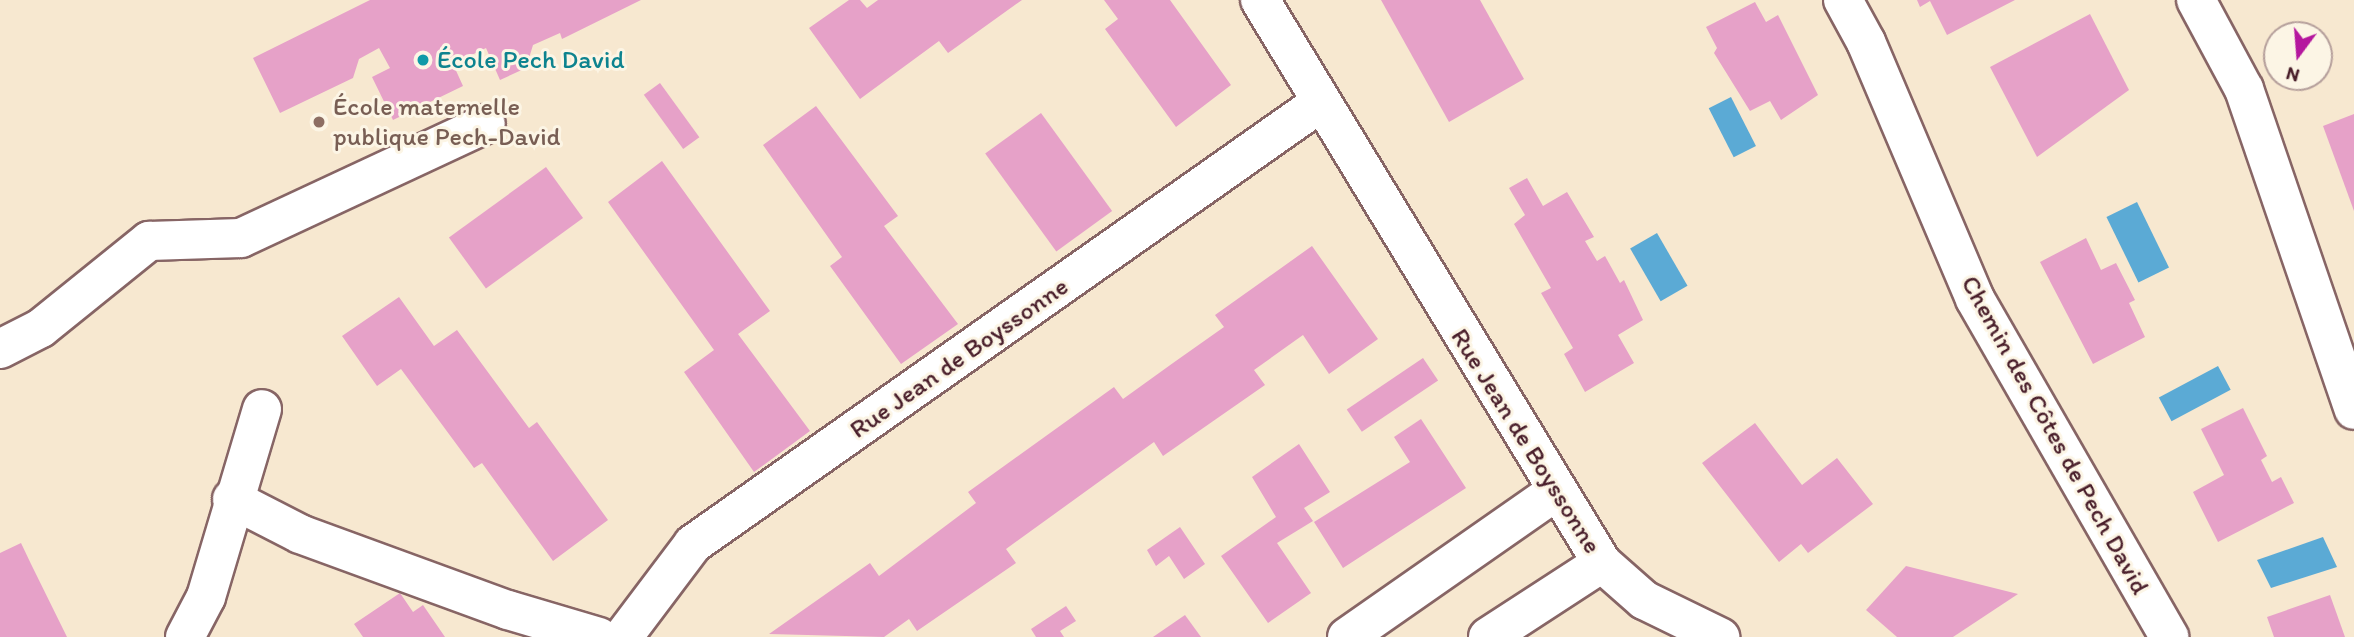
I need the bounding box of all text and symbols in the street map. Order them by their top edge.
north arrow [2263,21,2333,91]
place label: École Pech David [437,44,623,76]
marker: École Pech David [415,52,431,68]
text: N [2283,62,2302,88]
place label: École maternelle publique Pech-David [333,91,559,152]
marker: École maternelle publique Pech-David [311,114,327,130]
street label: Rue Jean de Boyssonne [844,271,1074,445]
street label: Chemin des Côtes de Pech David [1954,271,2156,599]
street label: Rue Jean de Boyssonne [1444,323,1608,559]

